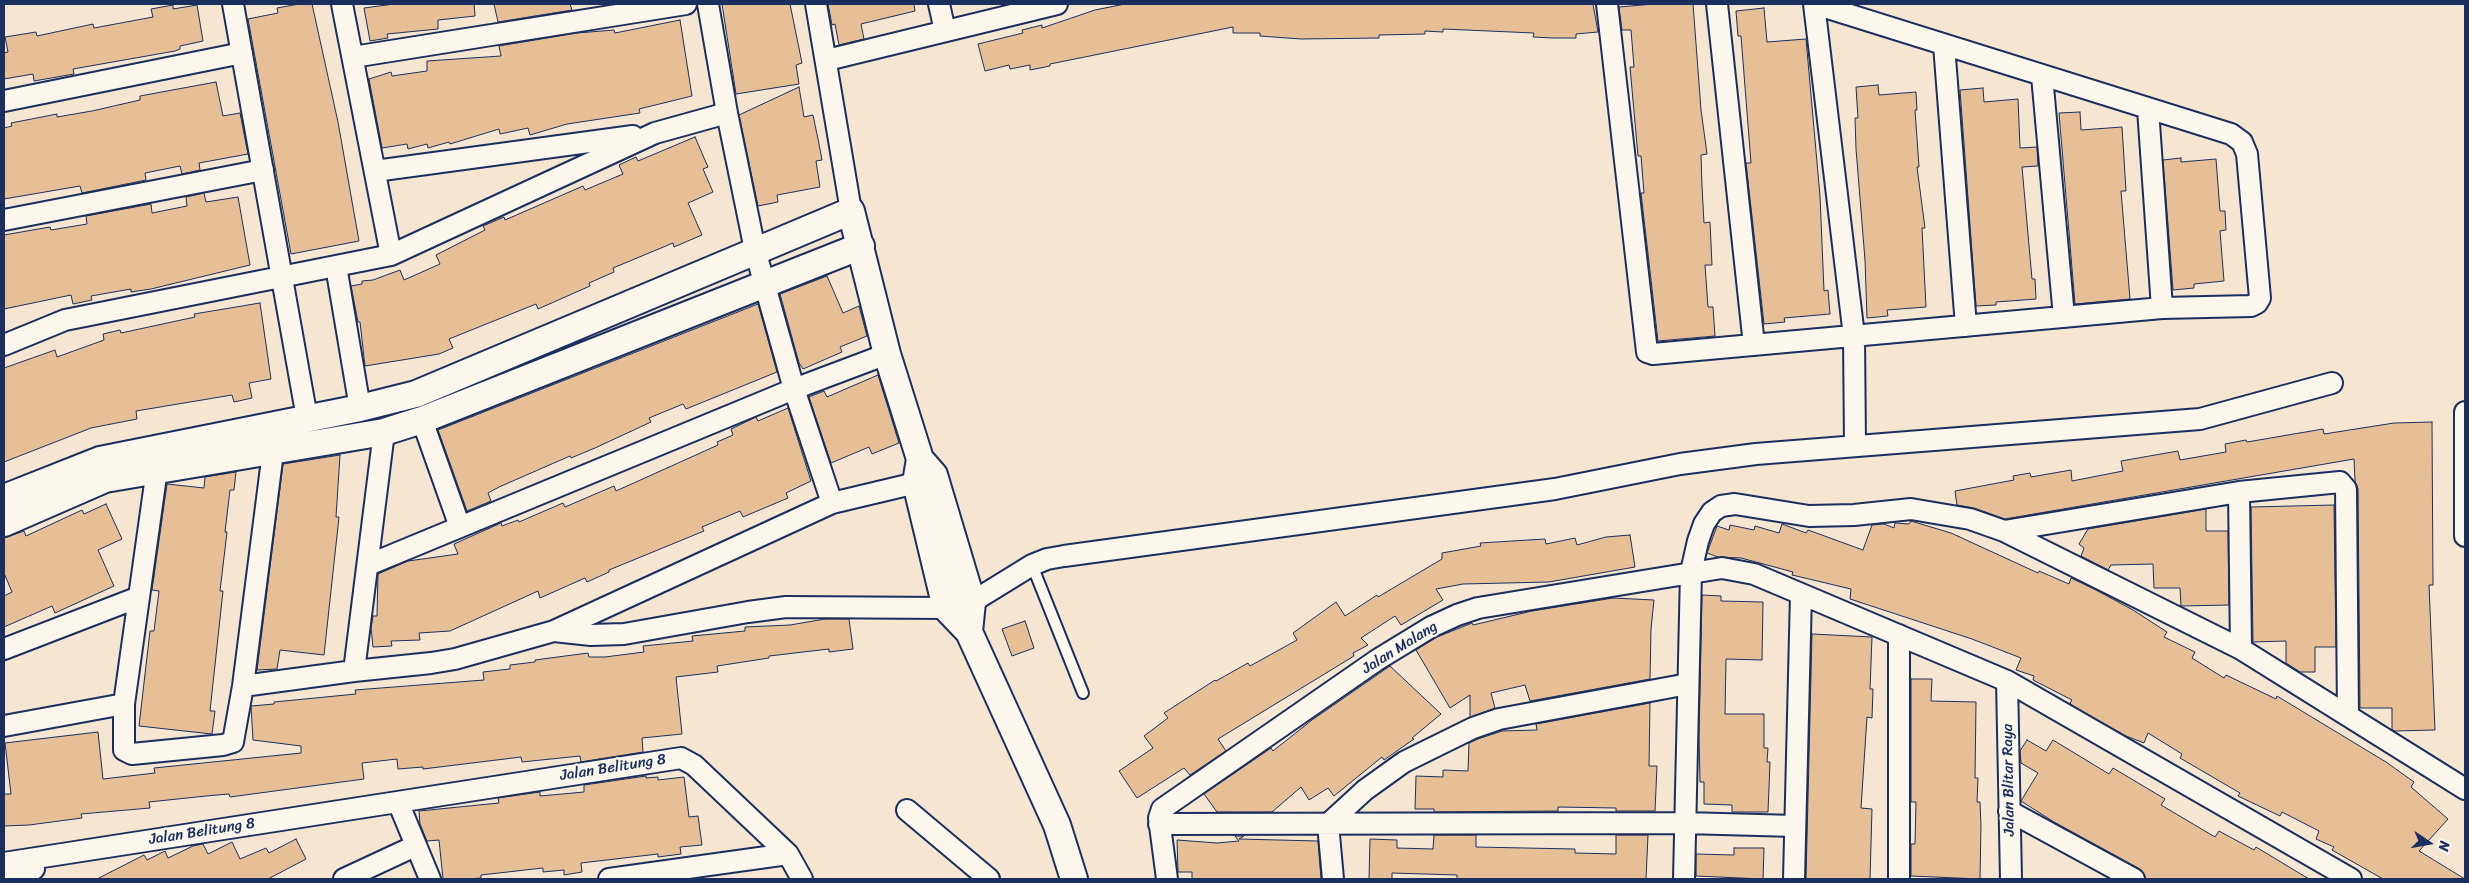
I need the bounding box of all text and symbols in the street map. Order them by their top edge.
street label: Jalan Malang [1359,618,1441,678]
street label: Jalan Blitar Raya [1999,724,2019,836]
street label: Jalan Belitung 8 [559,751,667,785]
street label: Jalan Belitung 8 [148,815,256,849]
north arrow [2404,818,2454,868]
text: N [2431,839,2457,854]

